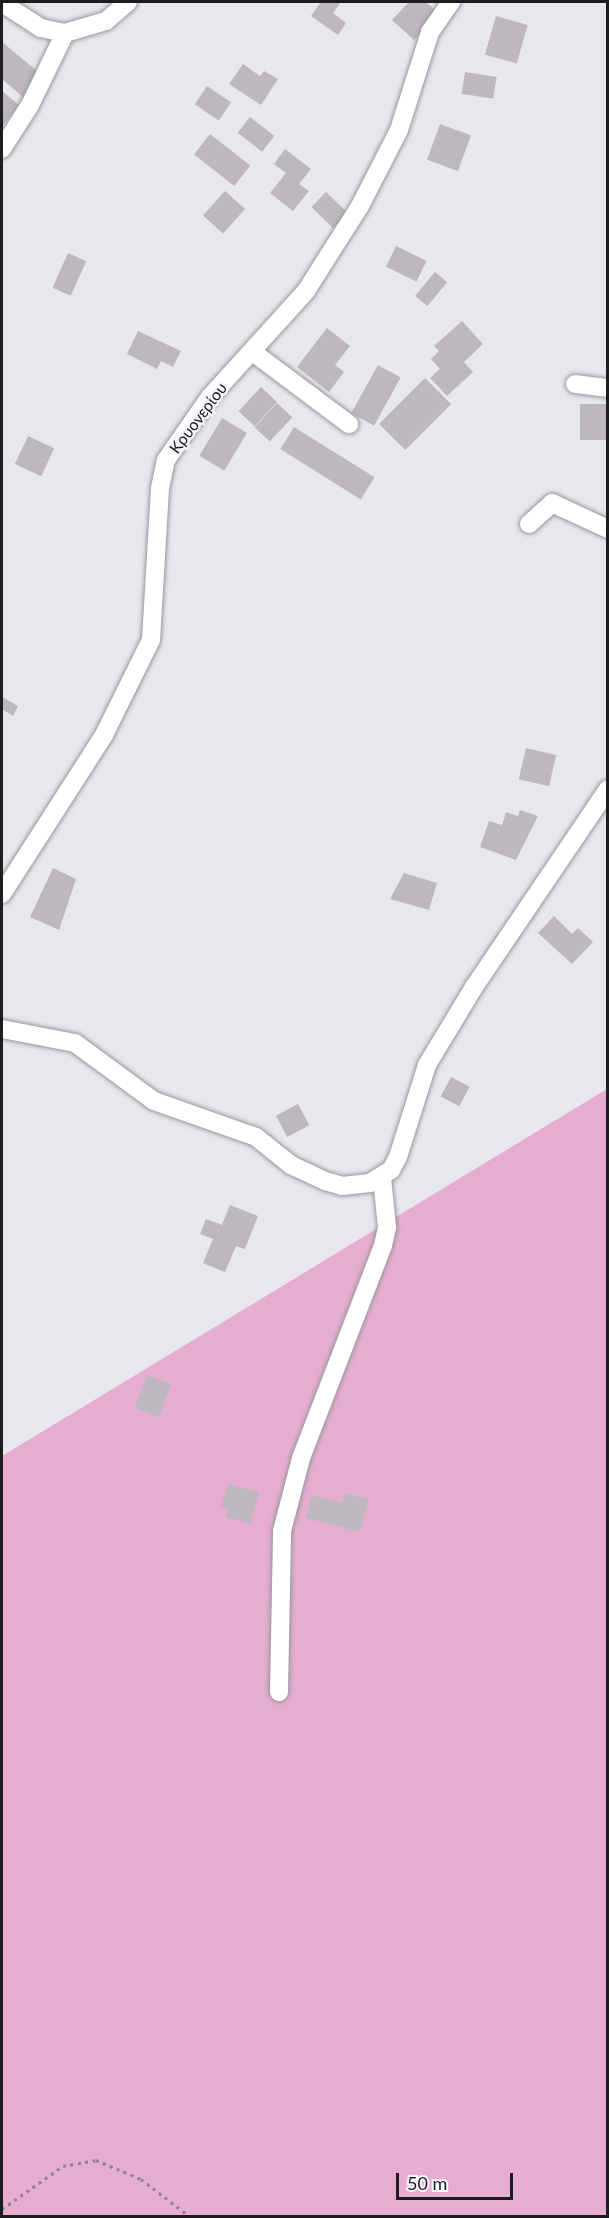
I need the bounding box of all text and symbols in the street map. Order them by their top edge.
street label: Κρυονερίου [165,379,231,457]
scale bar [399,2161,516,2199]
text: 50 m [407,2172,447,2194]

